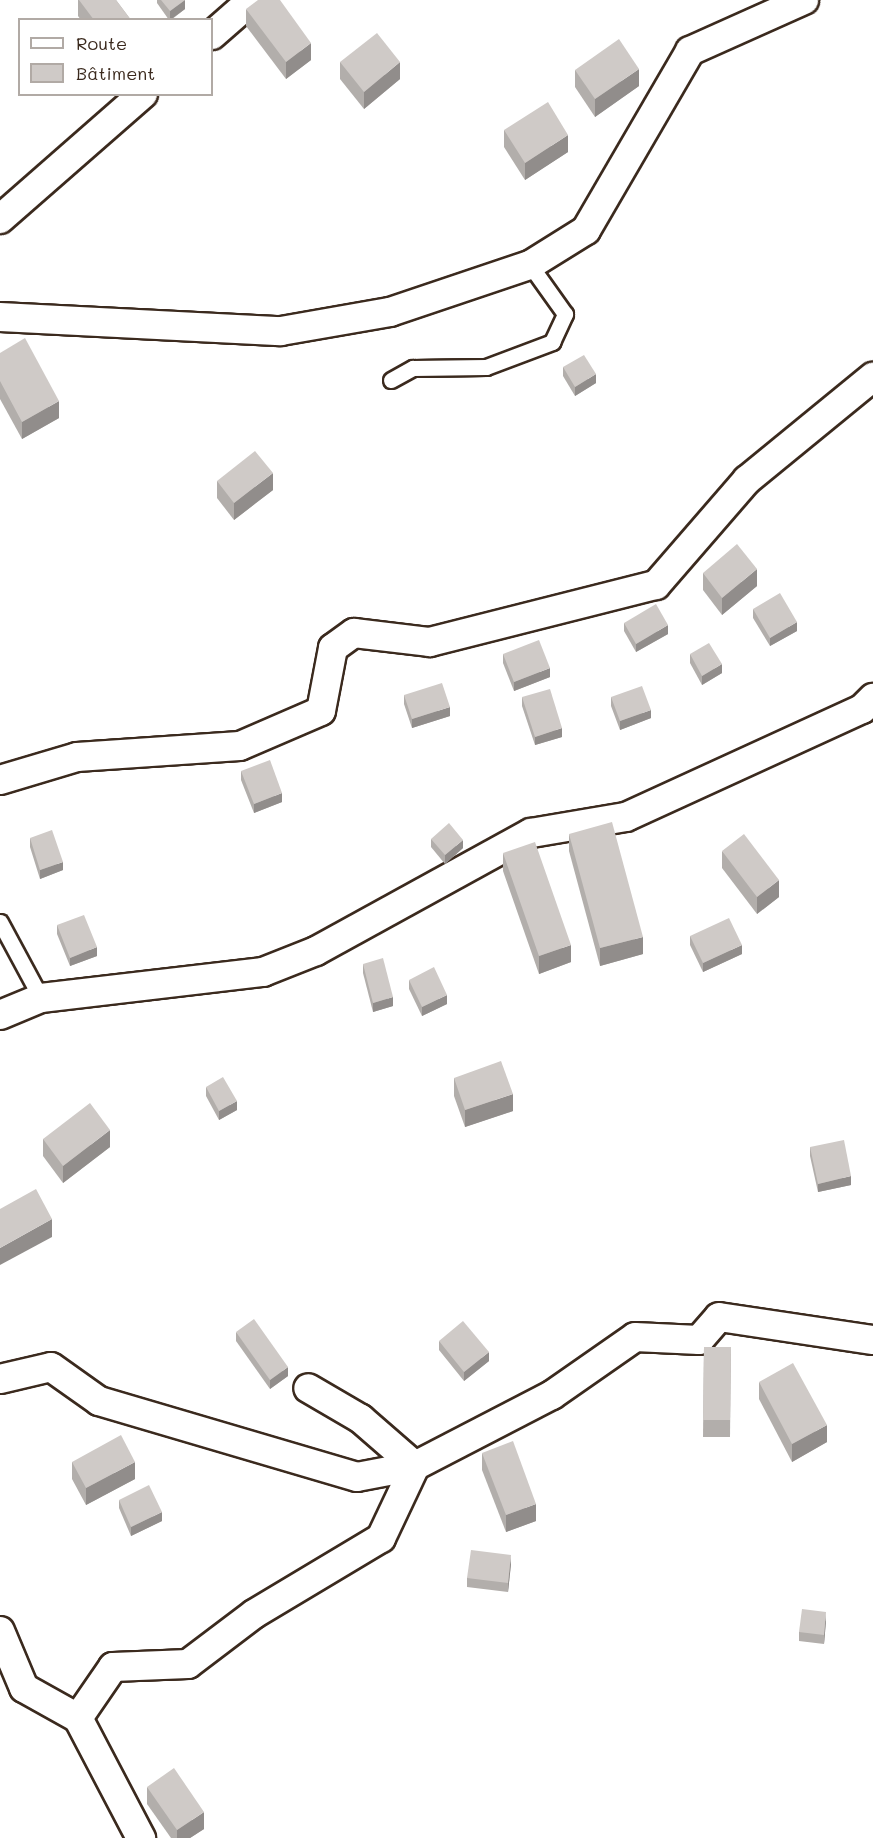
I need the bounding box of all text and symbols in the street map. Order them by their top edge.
legend [18,18,213,96]
text: Route [76,31,127,55]
text: Bâtiment [76,61,155,85]

